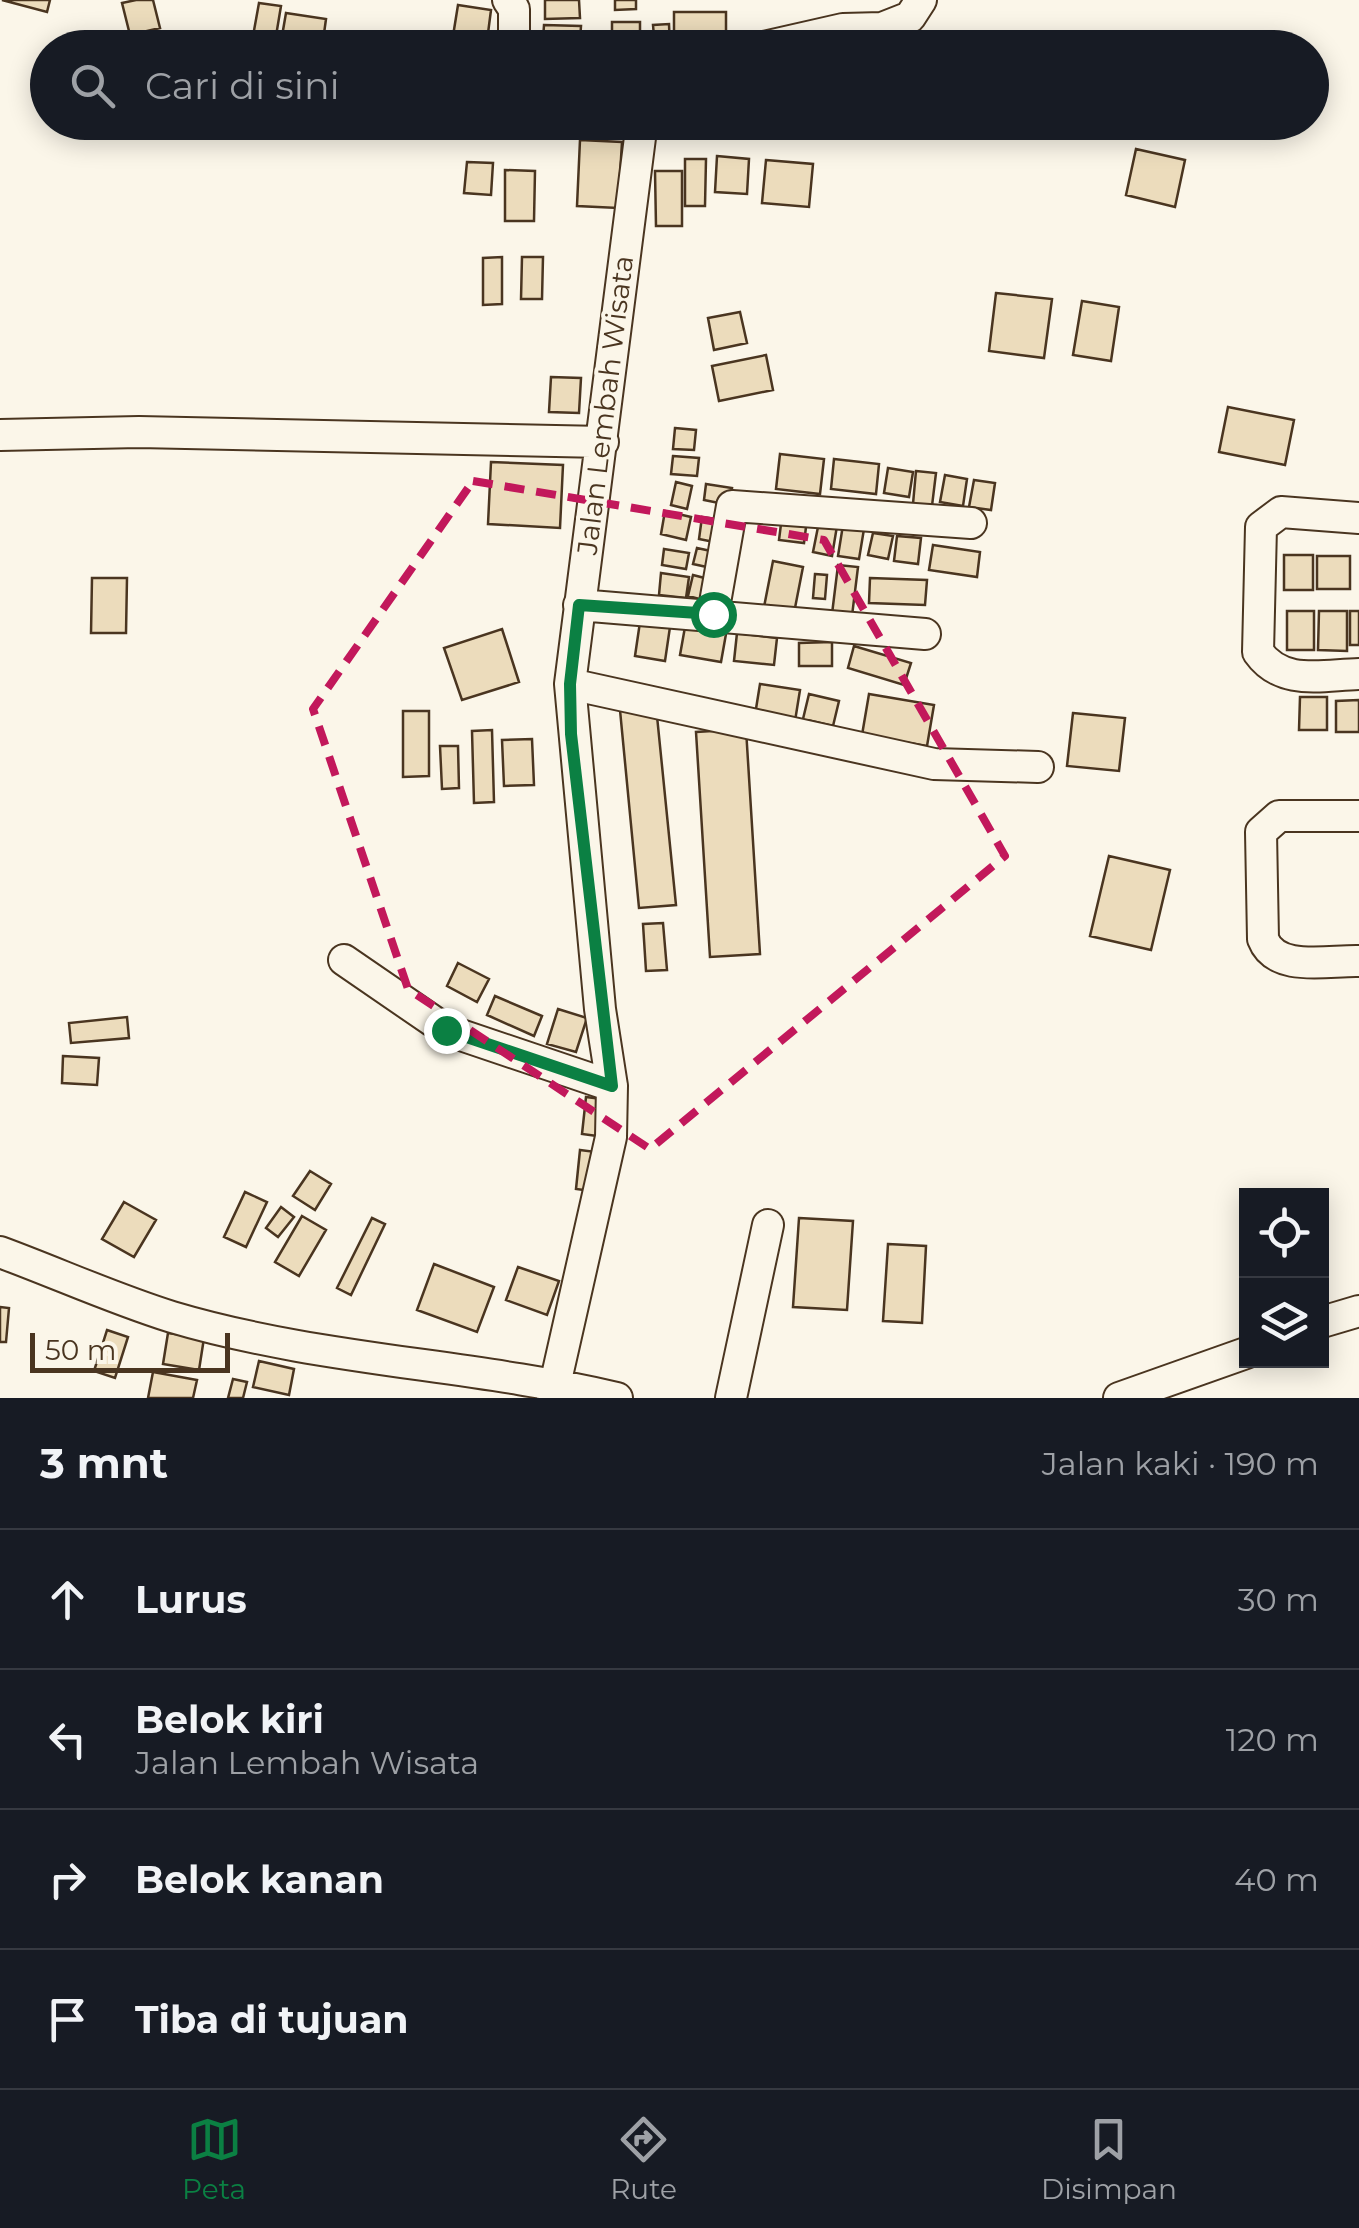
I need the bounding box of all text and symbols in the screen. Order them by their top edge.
search box [30,30,1329,140]
icon: search [65,58,120,113]
text: Cari di sini [145,62,340,109]
street label: Jalan Lembah Wisata [570,254,640,557]
route start [691,592,737,638]
route end [424,1008,470,1054]
map controls [1239,1188,1329,1368]
button: locate [1239,1188,1329,1278]
button: layers [1239,1278,1329,1368]
scale bar [30,1328,230,1372]
text: 50 m [45,1333,116,1367]
text: 3 mnt [40,1437,168,1489]
text: Jalan kaki · 190 m [1042,1444,1319,1483]
icon: ahead [40,1572,95,1627]
text: Lurus [135,1576,247,1623]
text: 30 m [1237,1580,1319,1619]
text: Belok kiri [135,1696,324,1743]
icon: left [40,1712,95,1767]
text: 120 m [1226,1720,1319,1759]
text: Jalan Lembah Wisata [135,1743,479,1782]
icon: right [40,1852,95,1907]
text: Belok kanan [135,1856,384,1903]
text: 40 m [1234,1860,1319,1899]
icon: arrive [40,1992,95,2047]
text: Tiba di tujuan [135,1996,409,2043]
tab: Peta [182,2112,246,2206]
tab: Rute [610,2112,677,2206]
tab: Disimpan [1041,2112,1177,2206]

